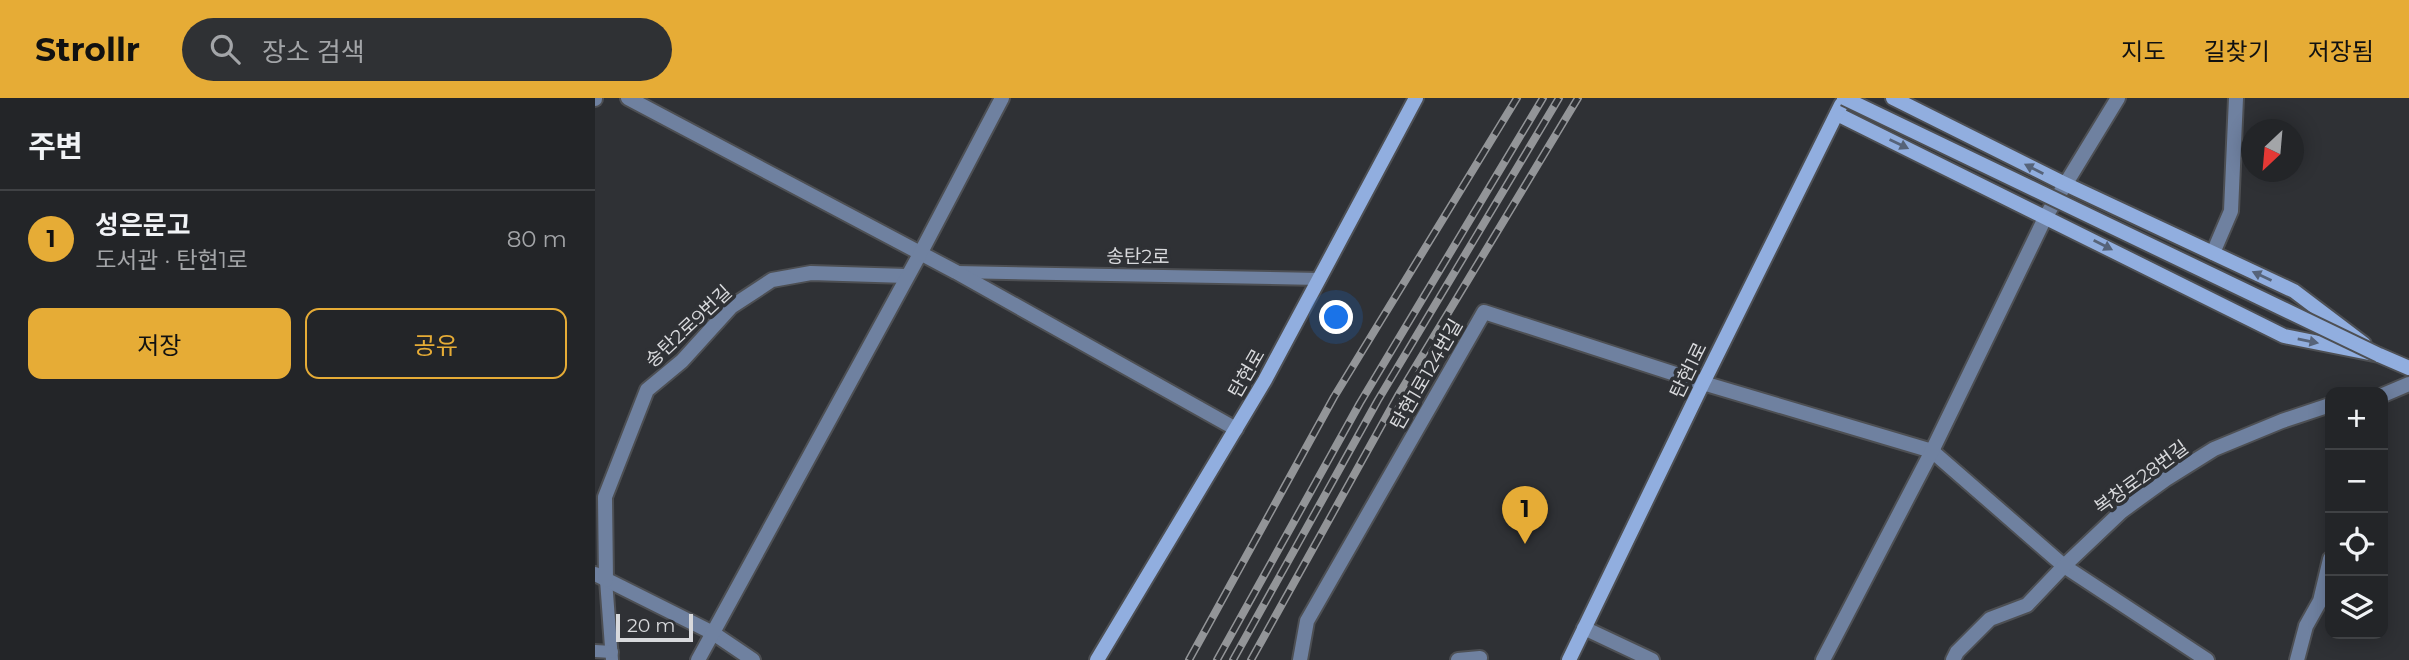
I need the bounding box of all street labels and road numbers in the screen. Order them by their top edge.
street label: 송탄2로 [1106,244,1170,269]
street label: 송탄2로9번길 [640,281,736,372]
street label: 탄현1로124번길 [1385,315,1467,434]
street label: 탄현1로 [1665,339,1712,402]
street label: 탄현로 [1223,345,1270,402]
street label: 복창로28번길 [2090,436,2193,519]

